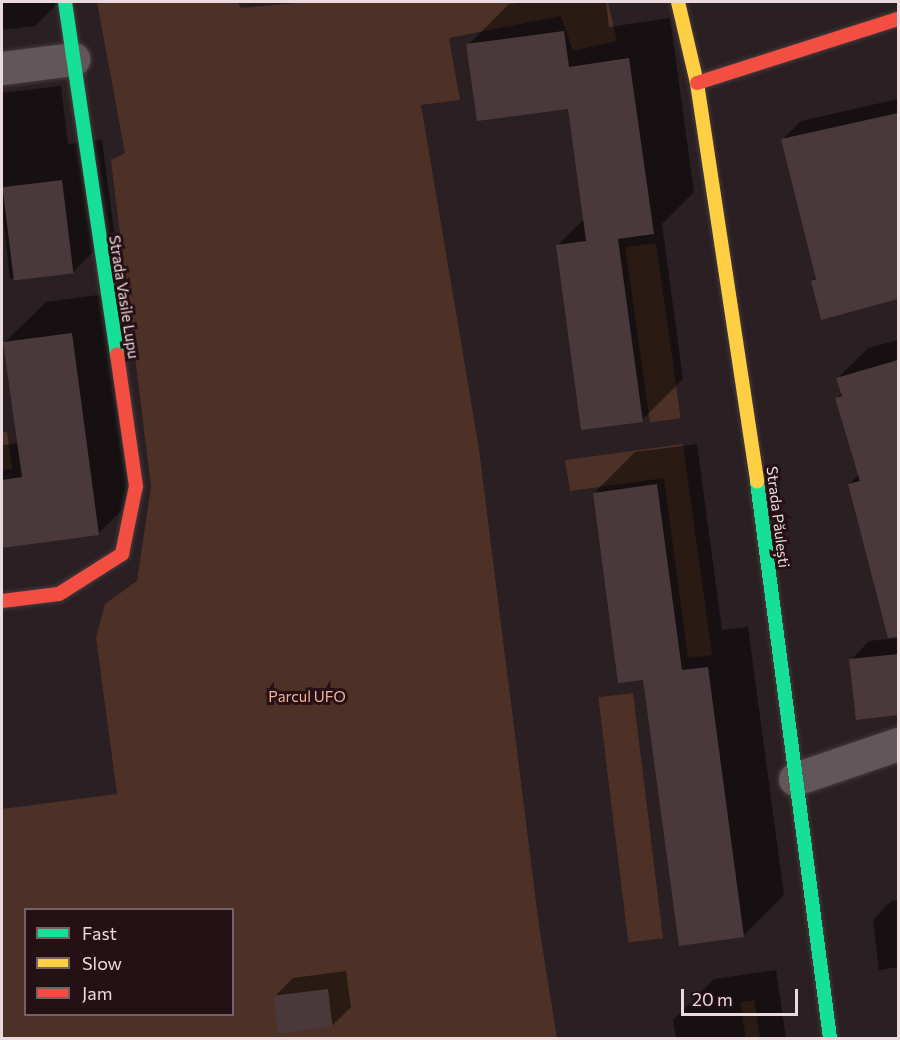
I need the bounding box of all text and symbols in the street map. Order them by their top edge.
street label: Strada Vasile Lupu [105,234,143,360]
street label: Strada Păulești [763,465,793,569]
park label: Parcul UFO [268,688,346,706]
legend [24,908,234,1016]
text: Fast [82,922,117,944]
text: Slow [82,952,122,974]
scale bar [684,977,801,1015]
text: Jam [82,982,112,1004]
text: 20 m [692,988,733,1010]

